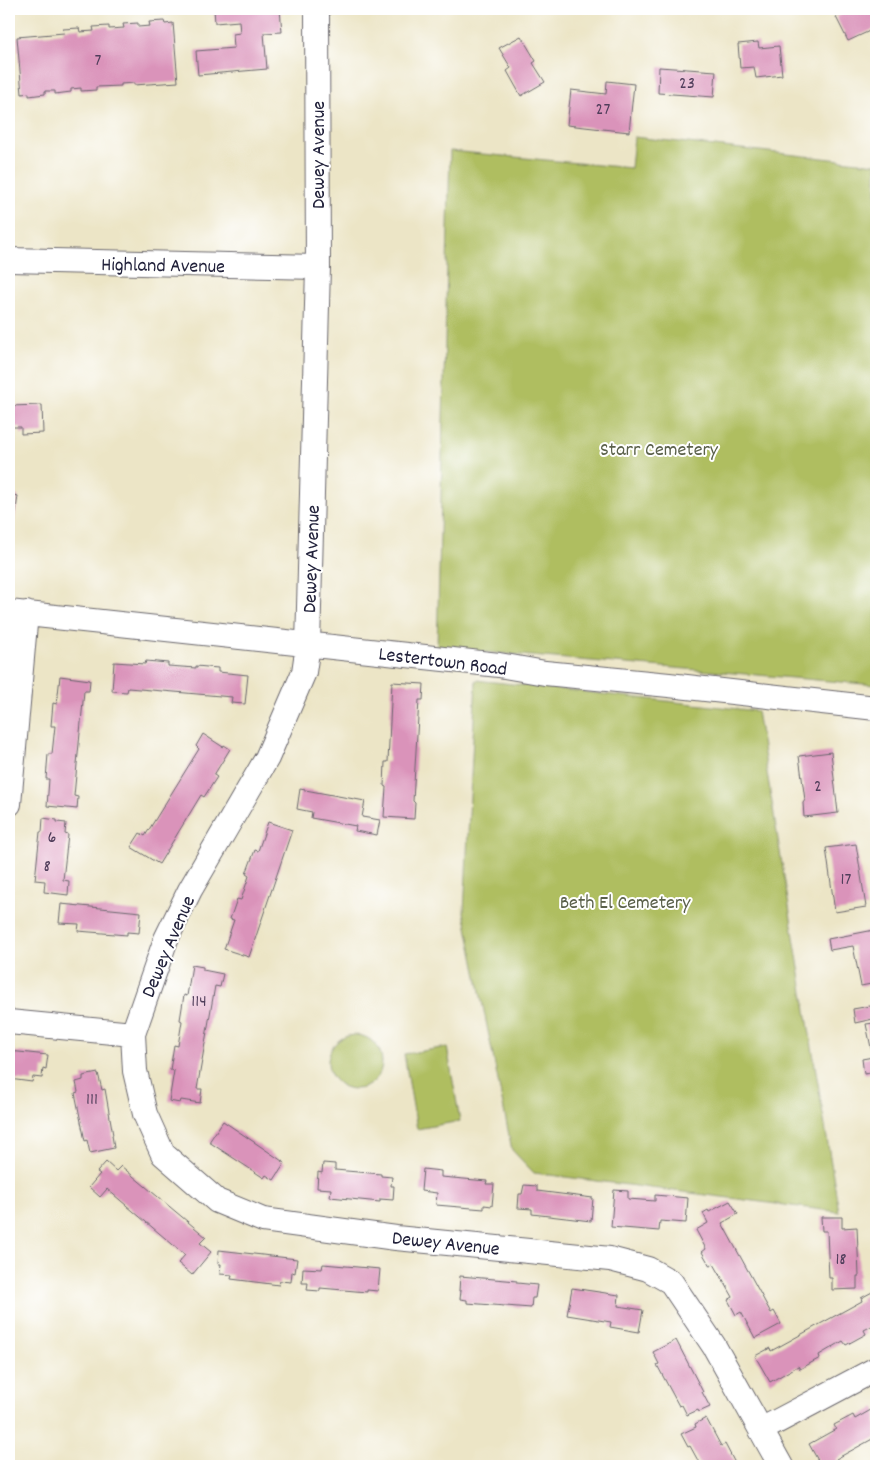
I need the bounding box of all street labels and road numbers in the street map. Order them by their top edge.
street label: Dewey Avenue [306,101,334,209]
street label: Highland Avenue [101,252,225,282]
street label: Dewey Avenue [297,504,329,614]
street label: Lestertown Road [377,641,509,685]
street label: Dewey Avenue [136,892,204,1002]
street label: Dewey Avenue [390,1225,501,1265]

